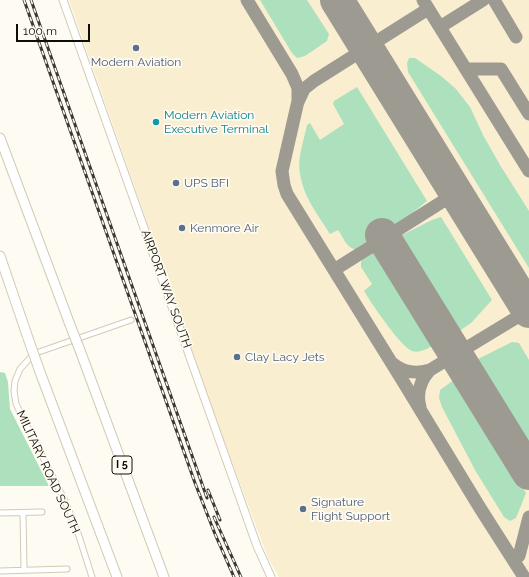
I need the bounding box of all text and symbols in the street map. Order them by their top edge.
scale bar [18,16,92,42]
text: 100 m [23,24,57,38]
marker: Modern Aviation [131,43,141,53]
place label: Modern Aviation [91,55,181,69]
place label: Modern Aviation Executive Terminal [164,108,268,136]
marker: Modern Aviation Executive Terminal [151,117,161,127]
place label: UPS BFI [184,176,229,190]
marker: UPS BFI [171,178,181,188]
place label: Kenmore Air [190,221,259,235]
marker: Kenmore Air [177,223,187,233]
street label: AIRPORT WAY SOUTH [138,228,194,350]
place label: Clay Lacy Jets [245,350,324,364]
marker: Clay Lacy Jets [232,352,242,362]
street label: MILITARY ROAD SOUTH [13,408,83,536]
road number: I 5 [112,456,132,474]
place label: Signature Flight Support [311,495,390,523]
marker: Signature Flight Support [298,504,308,514]

